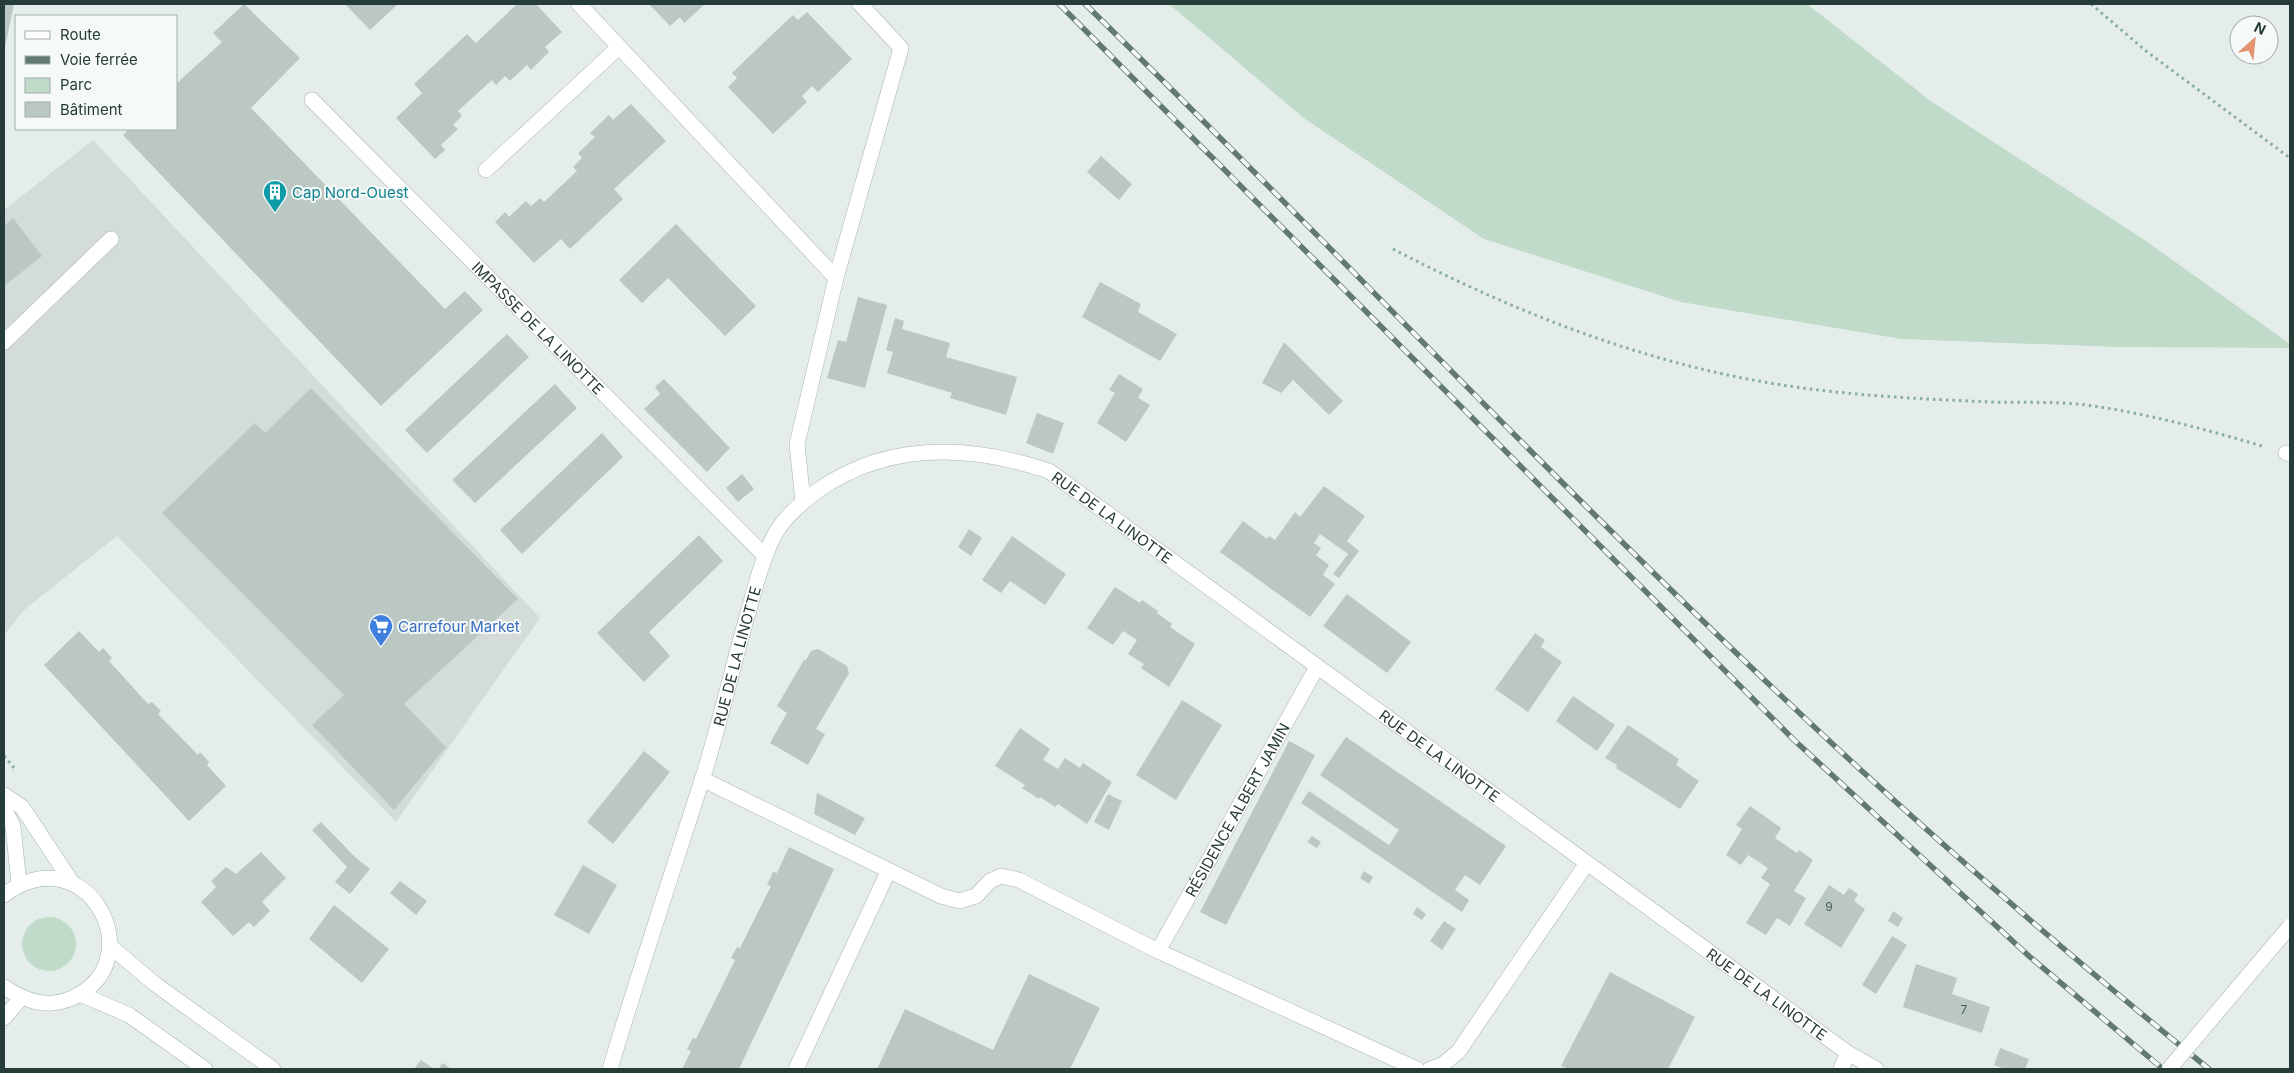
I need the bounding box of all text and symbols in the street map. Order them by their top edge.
legend [15,15,178,130]
north arrow [2229,15,2279,65]
text: N [2252,18,2269,38]
text: Route [60,25,101,44]
text: Voie ferrée [60,50,138,69]
text: Parc [60,75,92,94]
text: Bâtiment [60,100,123,119]
building icon: Cap Nord-Ouest [262,179,288,213]
place label: Cap Nord-Ouest [292,183,409,202]
street label: IMPASSE DE LA LINOTTE [468,257,608,398]
street label: RUE DE LA LINOTTE [1048,467,1176,567]
street label: RUE DE LA LINOTTE [709,584,765,728]
supermarket icon: Carrefour Market [368,613,394,647]
place label: Carrefour Market [398,617,520,636]
street label: RUE DE LA LINOTTE [1376,705,1504,806]
street label: RÉSIDENCE ALBERT JAMIN [1181,719,1293,900]
house number: 9 [1825,899,1833,914]
street label: RUE DE LA LINOTTE [1703,944,1831,1044]
house number: 7 [1961,1002,1968,1017]

